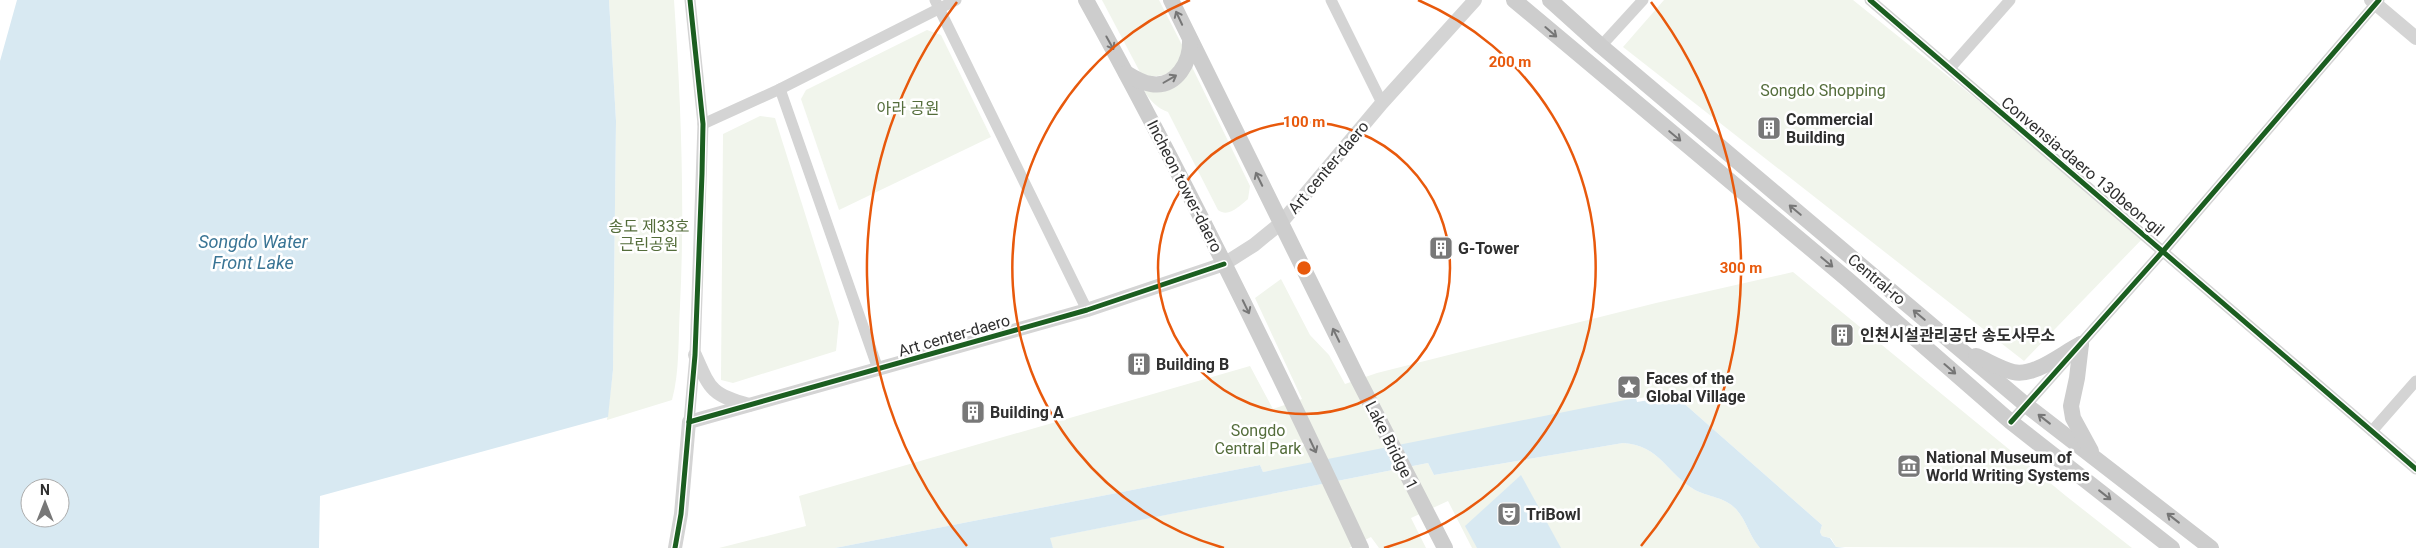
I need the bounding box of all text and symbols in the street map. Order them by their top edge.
one-way arrow [1174,11,1184,26]
one-way arrow [1544,26,1557,37]
one-way arrow [1105,35,1115,50]
text: 200 m [1489,53,1531,71]
one-way arrow [1163,74,1177,85]
park label: Songdo Shopping [1760,81,1886,100]
street label: Convensia-daero 130beon-gil [1997,93,2168,240]
park label: 아라 공원 [877,99,939,118]
place label: Commercial Building [1786,110,1873,147]
text: 100 m [1283,113,1325,131]
building icon: Commercial Building [1756,115,1782,141]
street label: Incheon tower-daero [1143,117,1226,256]
street label: Art center-daero [1284,117,1373,218]
one-way arrow [1669,131,1682,142]
one-way arrow [1254,172,1263,187]
one-way arrow [1789,205,1802,216]
park label: 송도 제33호 근린공원 [609,217,689,254]
water label: Songdo Water Front Lake [198,231,309,273]
building icon: G-Tower [1428,235,1454,261]
place label: G-Tower [1458,239,1519,258]
street label: Central-ro [1844,250,1909,309]
one-way arrow [1820,257,1833,268]
centre of rings [1295,259,1313,277]
text: 300 m [1720,259,1762,277]
one-way arrow [1241,299,1251,314]
one-way arrow [1913,309,1926,320]
street label: Art center-daero [896,310,1012,361]
building icon: 인천시설관리공단 송도사무소 [1829,322,1855,348]
place label: 인천시설관리공단 송도사무소 [1860,326,2056,345]
one-way arrow [1331,328,1341,343]
building icon: Building B [1126,351,1152,377]
place label: Building B [1156,355,1229,374]
one-way arrow [1943,363,1956,374]
place label: Faces of the Global Village [1646,369,1746,406]
place icon: Faces of the Global Village [1616,374,1642,400]
street label: Lake Bridge 1 [1361,398,1422,493]
building icon: Building A [960,399,986,425]
place label: Building A [990,403,1064,422]
one-way arrow [2038,413,2051,424]
park label: Songdo Central Park [1215,421,1302,458]
one-way arrow [1308,438,1318,453]
place label: National Museum of World Writing Systems [1926,448,2090,485]
museum icon: National Museum of World Writing Systems [1896,453,1922,479]
north arrow [20,478,70,528]
text: N [40,482,50,498]
one-way arrow [2098,490,2111,501]
theatre icon: TriBowl [1496,501,1522,527]
place label: TriBowl [1526,505,1581,524]
one-way arrow [2167,513,2180,524]

